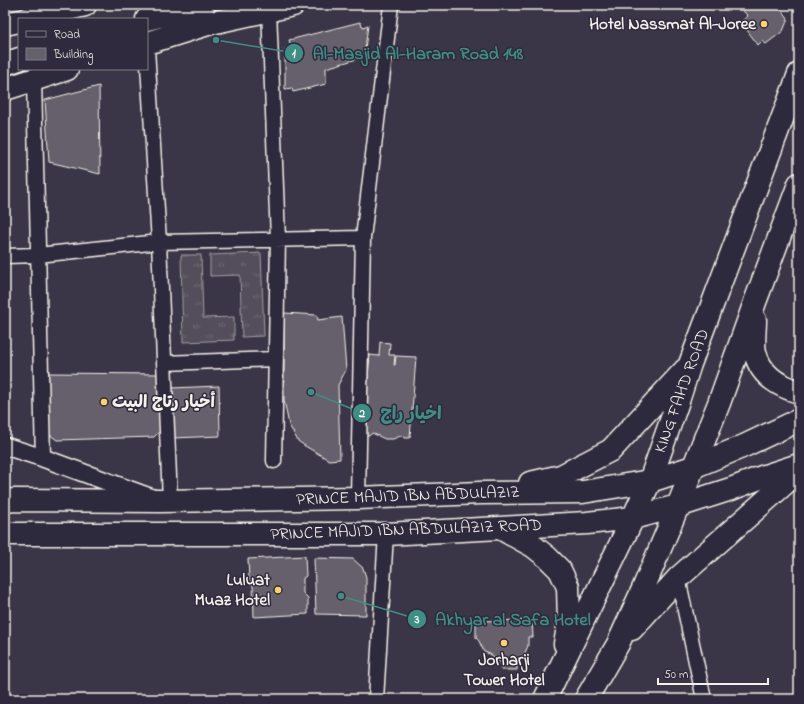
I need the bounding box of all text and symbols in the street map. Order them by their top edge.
place label: Hotel Nassmat Al-Joree [589,12,757,37]
legend [18,18,148,70]
marker: Hotel Nassmat Al-Joree [759,19,769,29]
text: Road [54,26,80,44]
callout: Al-Masjid Al-Haram Road 148 [284,38,531,68]
text: Al-Masjid Al-Haram Road 148 [313,42,523,68]
text: 1 [292,45,296,63]
text: Building [53,46,93,65]
street label: KING FAHD ROAD [648,325,716,457]
place label: أخيار رتاج البيت [112,390,215,415]
marker: أخيار رتاج البيت [99,397,109,407]
callout: اخيار راج [352,398,449,428]
text: اخيار راج [380,402,442,428]
text: 2 [358,405,365,423]
street label: PRINCE MAJID IBN ABDULAZIZ [296,480,520,512]
street label: PRINCE MAJID IBN ABDULAZIZ ROAD [270,513,542,547]
place label: Luluat Muaz Hotel [195,568,270,613]
marker: Luluat Muaz Hotel [273,585,283,595]
callout: Akhyar al Safa Hotel [407,604,599,634]
text: Akhyar al Safa Hotel [435,608,591,635]
text: 3 [414,611,420,629]
marker: Jorharji Tower Hotel [499,638,509,648]
place label: Jorharji Tower Hotel [463,648,545,693]
scale bar [658,660,768,686]
text: 50 m [664,666,688,684]

